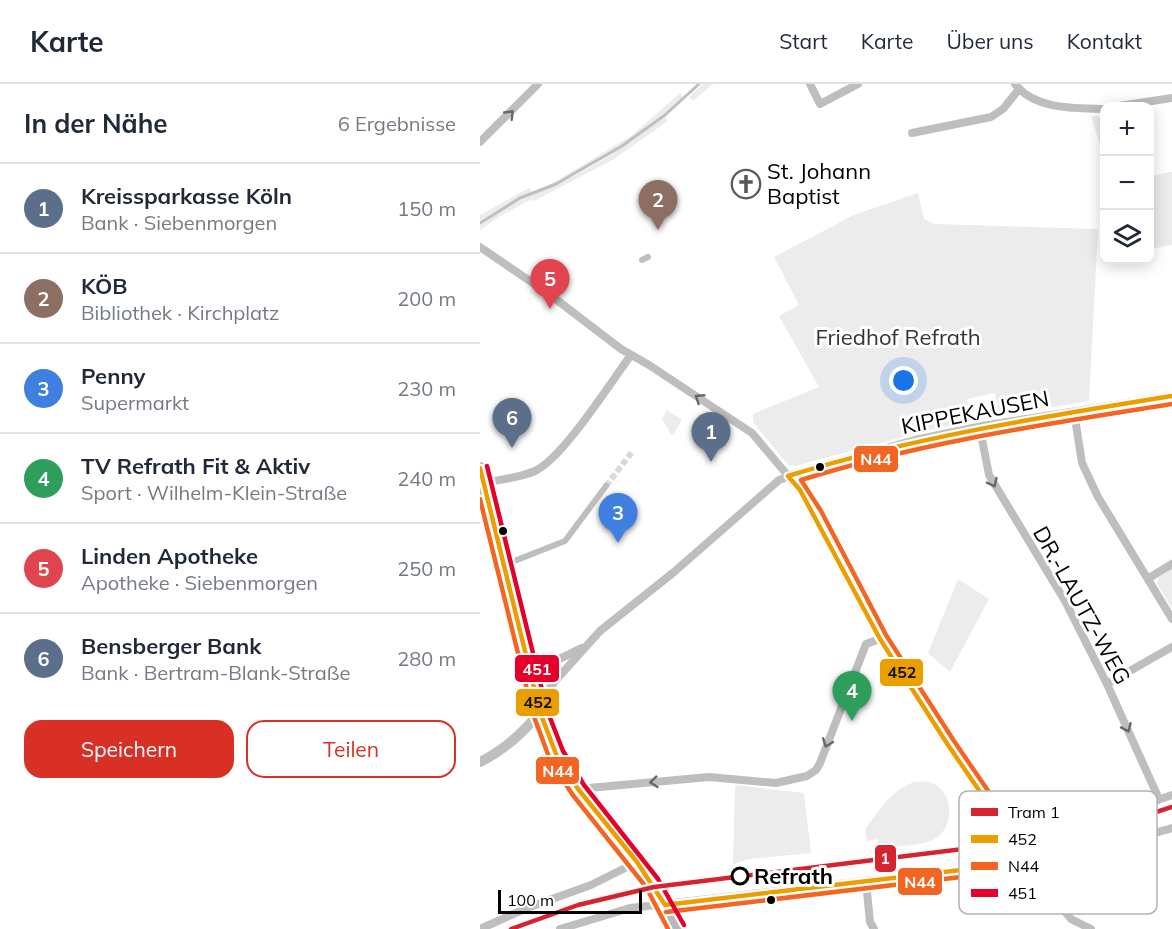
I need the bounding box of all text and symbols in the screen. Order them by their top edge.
text: Karte [30,24,104,59]
text: Start [779,28,828,54]
text: Karte [861,28,913,54]
text: Über uns [946,28,1034,54]
text: Kontakt [1067,28,1142,54]
map controls [1100,102,1154,264]
button: + [1100,102,1154,156]
text: In der Nähe [24,107,168,140]
one-way arrow [503,110,514,120]
text: 6 Ergebnisse [338,111,456,136]
button: − [1100,156,1154,210]
place label: St. Johann Baptist [767,157,871,210]
church icon: St. Johann Baptist [730,168,762,200]
pin: 2 [638,180,678,230]
text: Kreissparkasse Köln [81,182,292,210]
text: 1 [38,196,50,221]
text: 150 m [397,196,456,221]
text: Bank · Siebenmorgen [81,210,277,235]
button: layers [1100,210,1154,264]
pin: 5 [530,260,570,309]
text: KÖB [81,272,128,300]
text: 2 [38,286,50,311]
text: 200 m [397,286,456,311]
text: Bibliothek · Kirchplatz [81,300,280,325]
park label: Friedhof Refrath [815,323,981,351]
text: Penny [81,362,146,390]
your location [889,366,918,395]
text: 3 [38,376,50,401]
text: 230 m [397,376,456,401]
street label: KIPPEKAUSEN [899,384,1051,440]
text: Supermarkt [81,390,189,415]
one-way arrow [695,393,705,405]
pin: 6 [492,398,531,448]
pin: 1 [692,412,730,462]
line badge: N44 [853,445,899,473]
text: N44 [860,449,892,469]
text: TV Refrath Fit & Aktiv [81,452,310,480]
unlabelled marker [814,461,826,473]
text: 4 [38,466,50,491]
text: 240 m [397,466,456,491]
one-way arrow [986,477,998,488]
text: Sport · Wilhelm-Klein-Straße [81,480,347,505]
pin: 3 [598,494,638,543]
street label: DR.-LAUTZ-WEG [1027,521,1137,689]
unlabelled marker [497,525,509,537]
text: Linden Apotheke [81,542,258,570]
text: 5 [38,556,50,581]
text: 250 m [397,556,456,581]
text: Apotheke · Siebenmorgen [81,570,318,595]
text: Bensberger Bank [81,632,261,660]
text: 6 [38,646,50,671]
text: 280 m [397,646,456,671]
line badge: 451 [514,654,560,683]
line badge: 452 [879,658,924,687]
text: 451 [523,659,551,679]
text: Bank · Bertram-Blank-Straße [81,660,350,685]
text: 452 [888,662,916,682]
pin: 4 [832,672,872,721]
line badge: 452 [515,688,560,717]
text: 452 [524,692,552,712]
button: Speichern [24,720,234,778]
button: Teilen [246,720,456,778]
one-way arrow [1119,721,1131,732]
one-way arrow [822,737,835,748]
line badge: N44 [535,756,580,785]
text: N44 [542,761,574,781]
one-way arrow [649,775,658,788]
legend [959,791,1157,914]
text: Tram 1 [1008,802,1060,822]
text: 452 [1008,829,1037,849]
line badge: 1 [874,844,897,873]
text: 1 [880,848,890,868]
text: N44 [1008,856,1040,876]
place label: Refrath [754,862,833,890]
marker: Refrath [731,867,749,885]
line badge: N44 [897,867,943,896]
text: N44 [904,872,936,892]
text: 451 [1008,883,1037,903]
scale bar [498,887,642,914]
text: 100 m [507,890,554,910]
unlabelled marker [765,894,777,906]

